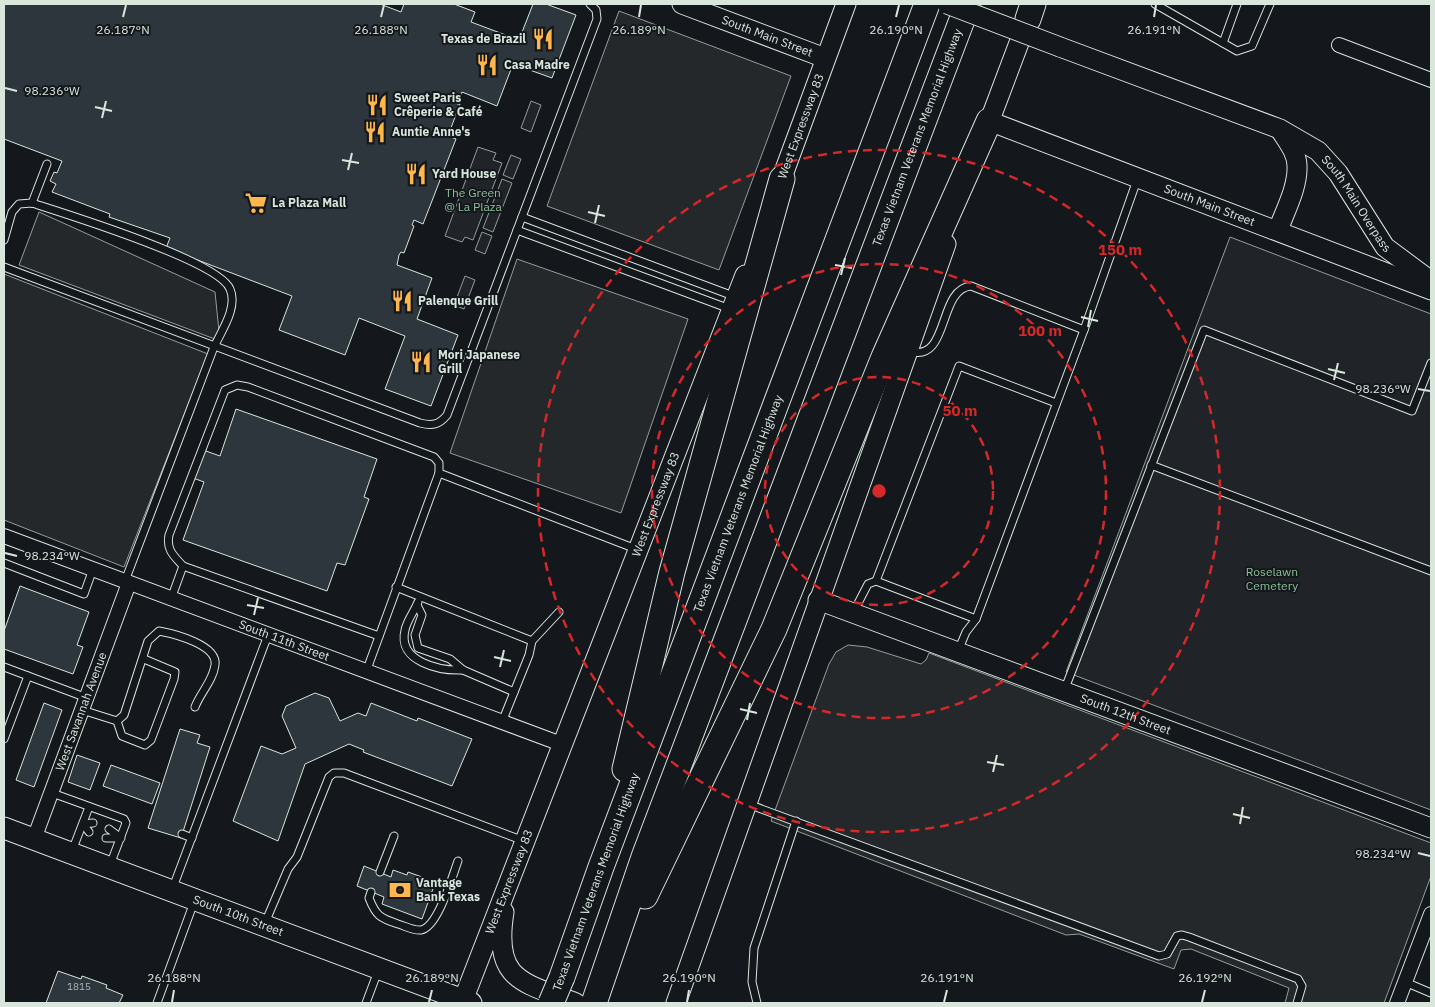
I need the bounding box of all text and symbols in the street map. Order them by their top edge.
street label: South Main Street [720,12,815,60]
text: 26.187°N [96,22,150,37]
text: 26.188°N [354,22,408,37]
text: 26.189°N [612,22,666,37]
text: 26.190°N [869,22,923,37]
text: 26.191°N [1127,22,1181,37]
restaurant icon: Texas de Brazil [530,26,556,52]
street label: Texas Vietnam Veterans Memorial Highway [869,26,965,248]
place label: Texas de Brazil [441,31,526,46]
restaurant icon: Casa Madre [474,52,500,78]
place label: Casa Madre [504,57,570,72]
street label: West Expressway 83 [774,71,827,181]
text: 98.236°W [24,83,80,98]
place label: Sweet Paris Crêperie & Café [394,90,483,119]
restaurant icon: Sweet Paris Crêperie & Café [364,92,390,118]
restaurant icon: Auntie Anne's [362,119,388,145]
place label: Auntie Anne's [392,124,470,139]
street label: South Main Overpass [1319,152,1394,256]
restaurant icon: Yard House [403,161,429,187]
place label: Yard House [432,166,496,181]
street label: South Main Street [1162,181,1257,229]
park label: The Green @ La Plaza [444,185,502,214]
supermarket icon: La Plaza Mall [243,190,269,216]
place label: La Plaza Mall [272,195,346,210]
text: 150 m [1098,240,1142,259]
restaurant icon: Palenque Grill [389,288,415,314]
place label: Palenque Grill [418,293,499,308]
text: 100 m [1018,321,1062,340]
place label: Mori Japanese Grill [438,347,520,376]
restaurant icon: Mori Japanese Grill [408,349,434,375]
text: 98.236°W [1355,381,1411,396]
street label: Texas Vietnam Veterans Memorial Highway [690,393,786,615]
text: 50 m [943,401,977,420]
street label: West Expressway 83 [628,450,683,559]
centre of rings [870,482,888,500]
text: 98.234°W [24,548,80,563]
park label: Roselawn Cemetery [1246,564,1298,593]
street label: South 11th Street [237,616,332,664]
street label: West Savannah Avenue [52,650,110,773]
street label: South 12th Street [1078,690,1173,738]
street label: Texas Vietnam Veterans Memorial Highway [549,771,642,993]
street label: West Expressway 83 [481,827,536,936]
text: 98.234°W [1355,846,1411,861]
place label: Vantage Bank Texas [416,875,480,904]
bank icon: Vantage Bank Texas [387,877,413,903]
street label: South 10th Street [191,891,286,939]
text: 26.188°N [147,970,201,985]
text: 26.189°N [405,970,459,985]
text: 26.190°N [662,970,716,985]
text: 26.191°N [920,970,974,985]
text: 26.192°N [1178,970,1232,985]
house number: 1815 [67,980,91,993]

